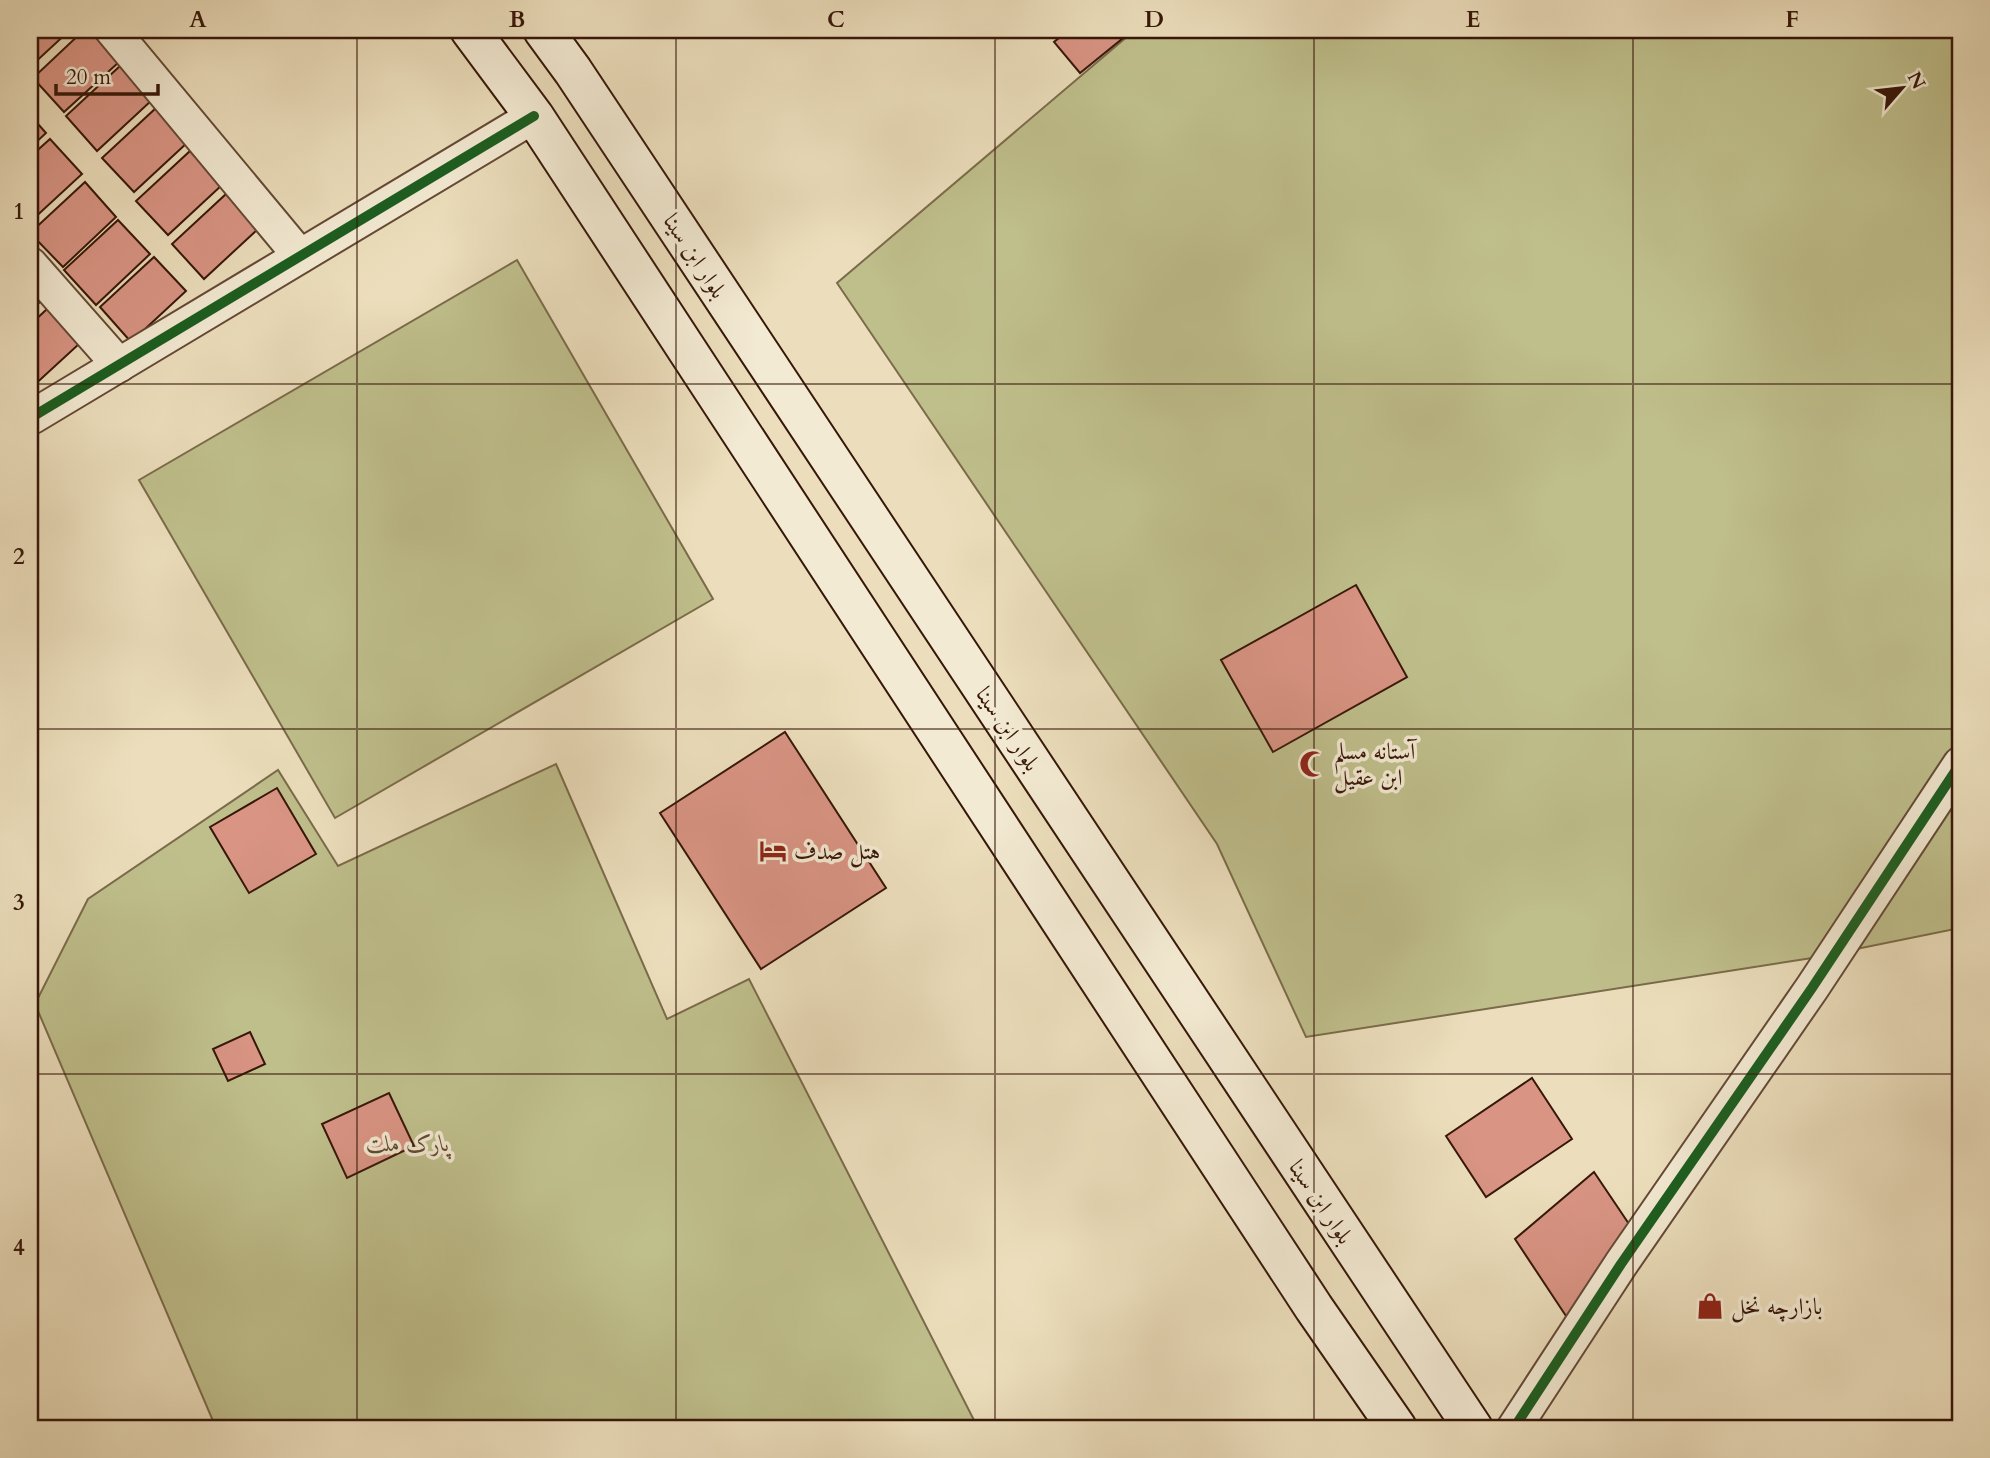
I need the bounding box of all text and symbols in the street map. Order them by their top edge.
text: A [189,4,207,35]
text: B [509,4,525,35]
text: C [827,4,845,35]
text: D [1144,4,1164,35]
text: E [1466,4,1480,35]
text: F [1785,4,1799,35]
scale bar [56,52,158,96]
north arrow [1868,52,1938,122]
text: 20 m [66,63,111,92]
text: N [1901,67,1932,94]
text: 1 [13,196,25,227]
street label: بلوار ابن سینا [656,207,734,305]
text: 2 [13,541,25,572]
street label: بلوار ابن سینا [968,681,1048,777]
place label: آستانه مسلم ابن عقیل [1334,736,1418,794]
mosque icon: آستانه مسلم ابن عقیل [1298,749,1328,779]
hotel icon: هتل صدف [758,836,788,866]
place label: هتل صدف [794,836,881,868]
text: 3 [13,887,25,918]
park label: پارک ملت [366,1128,451,1160]
street label: بلوار ابن سینا [1281,1154,1361,1250]
text: 4 [13,1232,25,1263]
shop icon: بازارچه نخل [1695,1291,1725,1321]
place label: بازارچه نخل [1731,1291,1822,1323]

